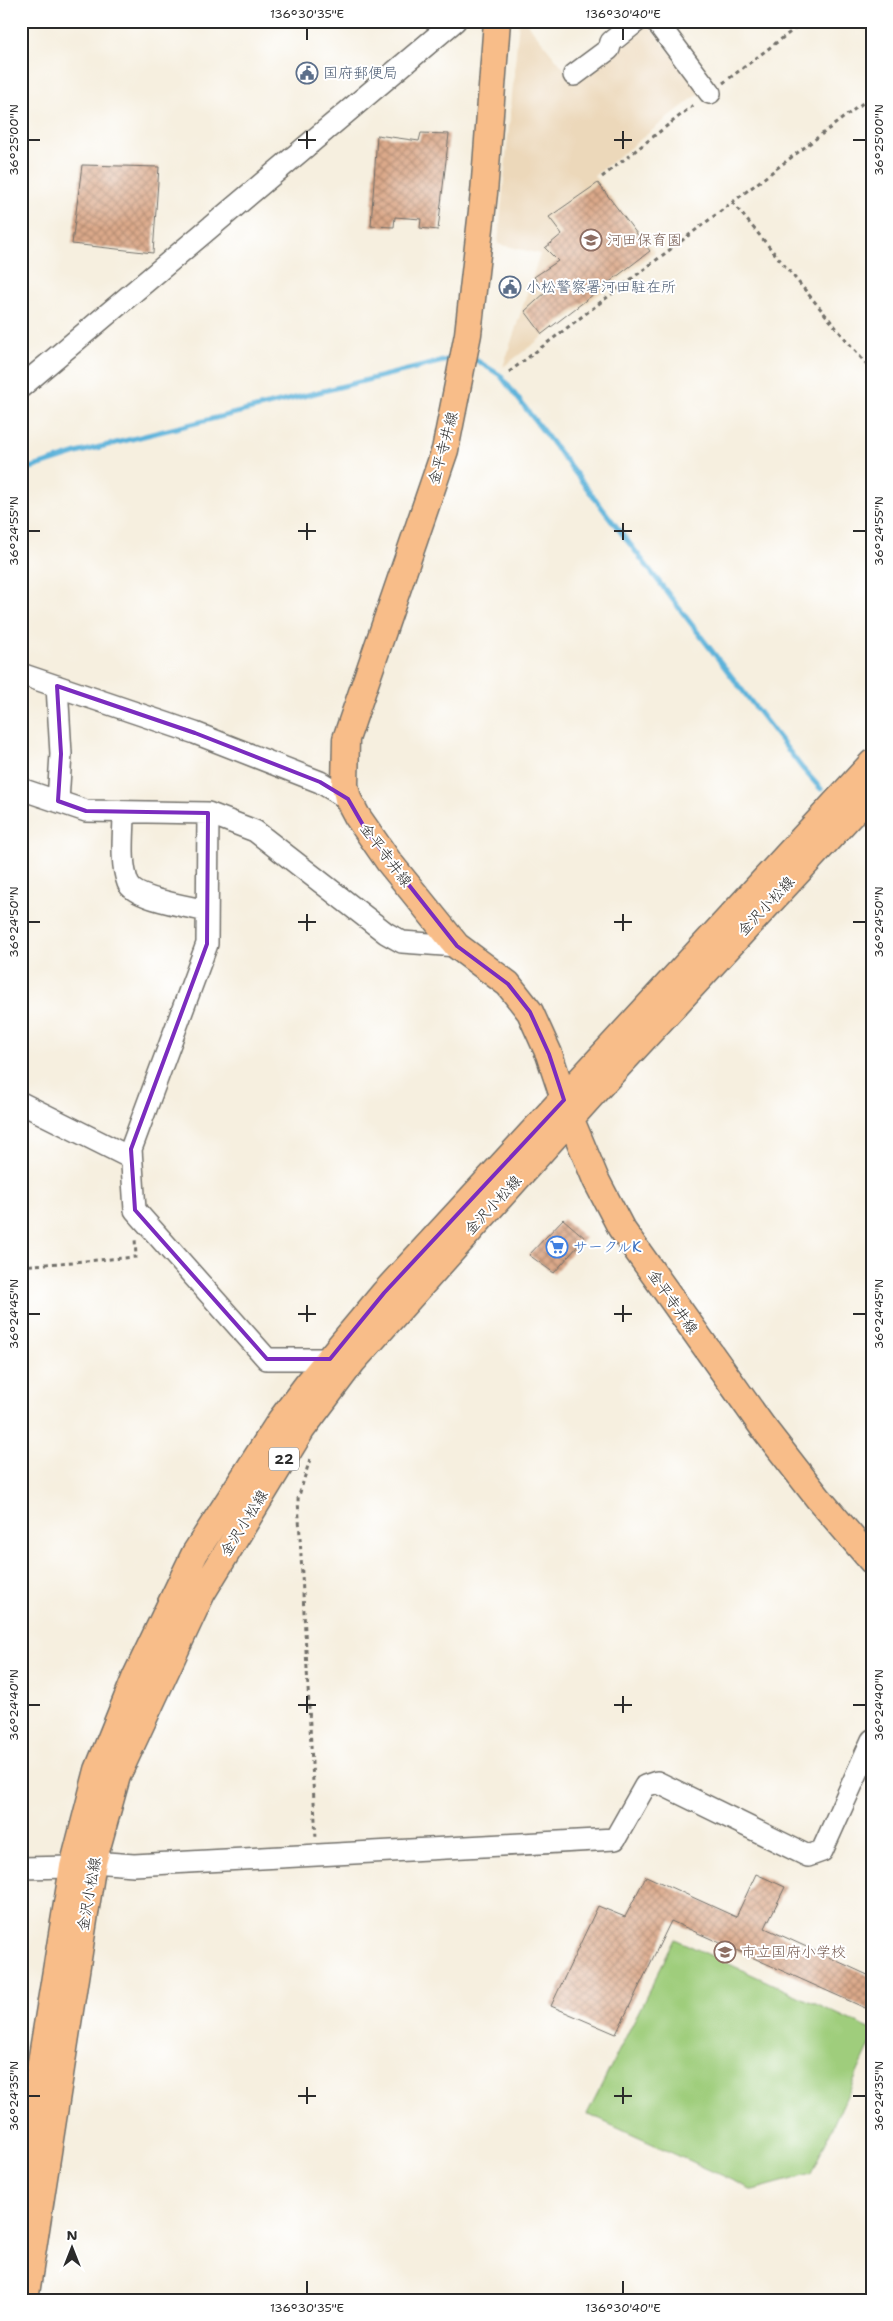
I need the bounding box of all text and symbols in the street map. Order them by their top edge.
text: 136°30'35"E [270,6,344,22]
text: 136°30'40"E [585,6,661,22]
public building icon: 国府郵便局 [295,61,319,85]
place label: 国府郵便局 [323,63,398,83]
text: 36°25'00"N [6,104,22,176]
text: 36°25'00"N [871,104,887,176]
school or university icon: 河田保育園 [579,228,603,252]
place label: 河田保育園 [607,230,682,250]
public building icon: 小松警察署河田駐在所 [498,275,522,299]
place label: 小松警察署河田駐在所 [526,277,676,297]
street label: 金平寺井線 [424,409,462,487]
text: 36°24'55"N [6,496,22,566]
text: 36°24'55"N [871,496,887,566]
street label: 金平寺井線 [355,819,417,891]
street label: 金沢小松線 [733,872,799,940]
text: 36°24'50"N [6,886,22,958]
text: 36°24'50"N [871,886,887,958]
street label: 金沢小松線 [460,1171,526,1239]
supermarket icon: サークルK [545,1235,569,1259]
place label: サークルK [573,1237,642,1257]
street label: 金平寺井線 [643,1266,703,1338]
text: 36°24'45"N [6,1279,22,1349]
text: 36°24'45"N [871,1279,887,1349]
road number: 22 [269,1448,299,1470]
street label: 金沢小松線 [216,1486,272,1560]
text: 36°24'40"N [6,1669,22,1741]
text: 36°24'40"N [871,1669,887,1741]
street label: 金沢小松線 [73,1855,105,1933]
school or university icon: 市立国府小学校 [713,1940,737,1964]
place label: 市立国府小学校 [741,1942,846,1962]
text: 36°24'35"N [6,2061,22,2131]
text: 36°24'35"N [871,2061,887,2131]
north arrow [48,2224,98,2274]
text: N [66,2226,78,2244]
text: 136°30'35"E [270,2300,344,2316]
text: 136°30'40"E [585,2300,661,2316]

